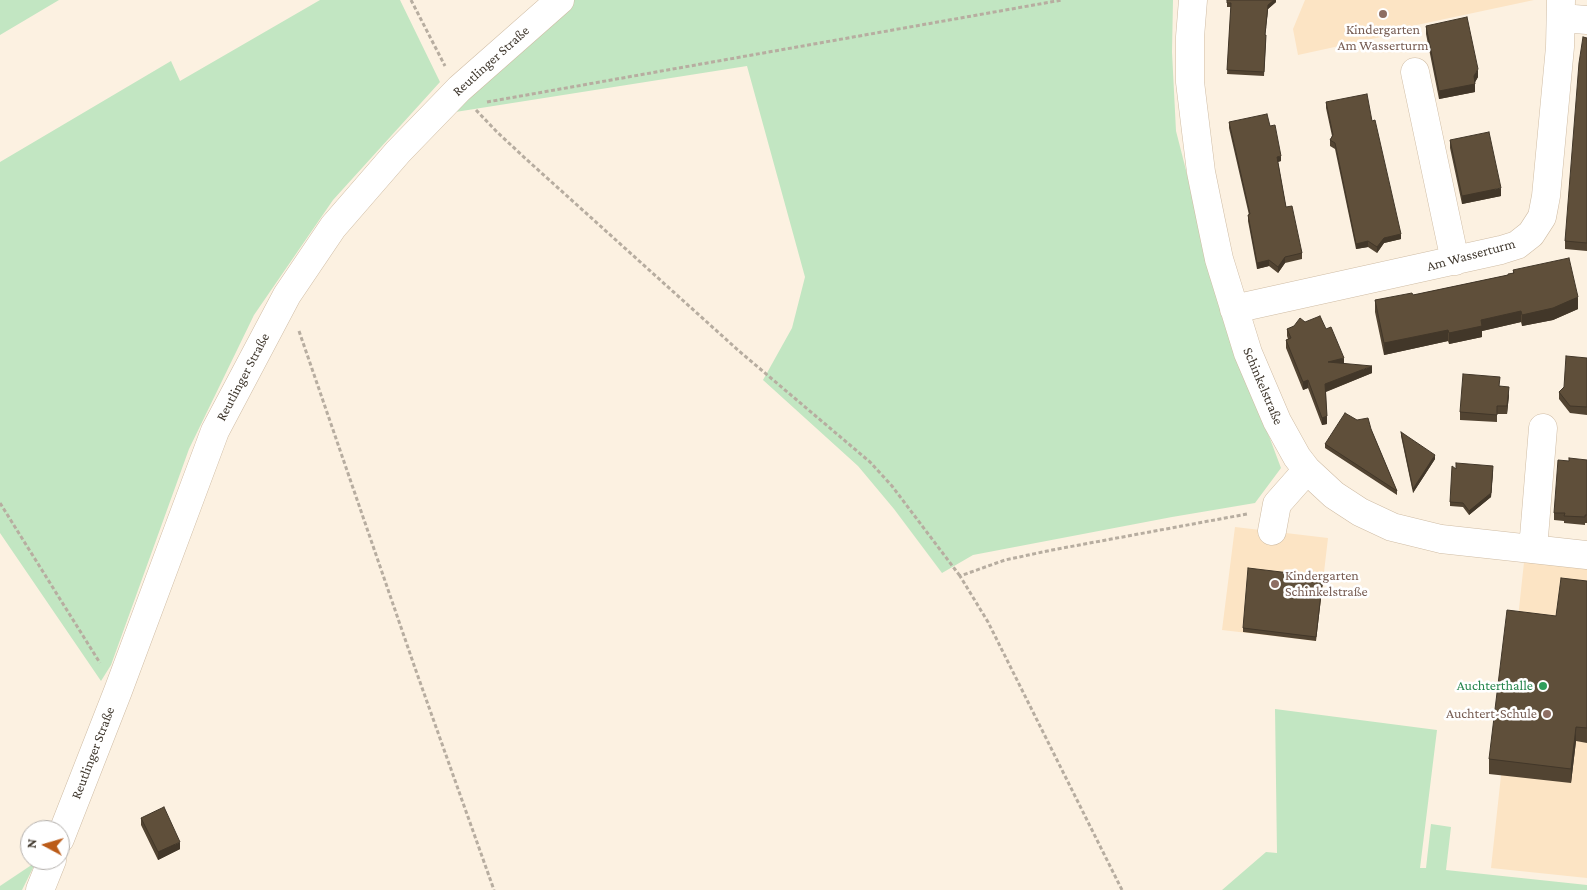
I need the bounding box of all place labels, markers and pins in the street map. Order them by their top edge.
marker: Kindergarten Am Wasserturm [1377,8,1389,20]
place label: Kindergarten Am Wasserturm [1338,22,1428,54]
place label: Kindergarten Schinkelstraße [1285,568,1368,600]
marker: Kindergarten Schinkelstraße [1269,578,1281,590]
place label: Auchterthalle [1457,678,1533,694]
marker: Auchterthalle [1537,680,1549,692]
place label: Auchtert-Schule [1446,706,1537,722]
marker: Auchtert-Schule [1541,708,1553,720]

